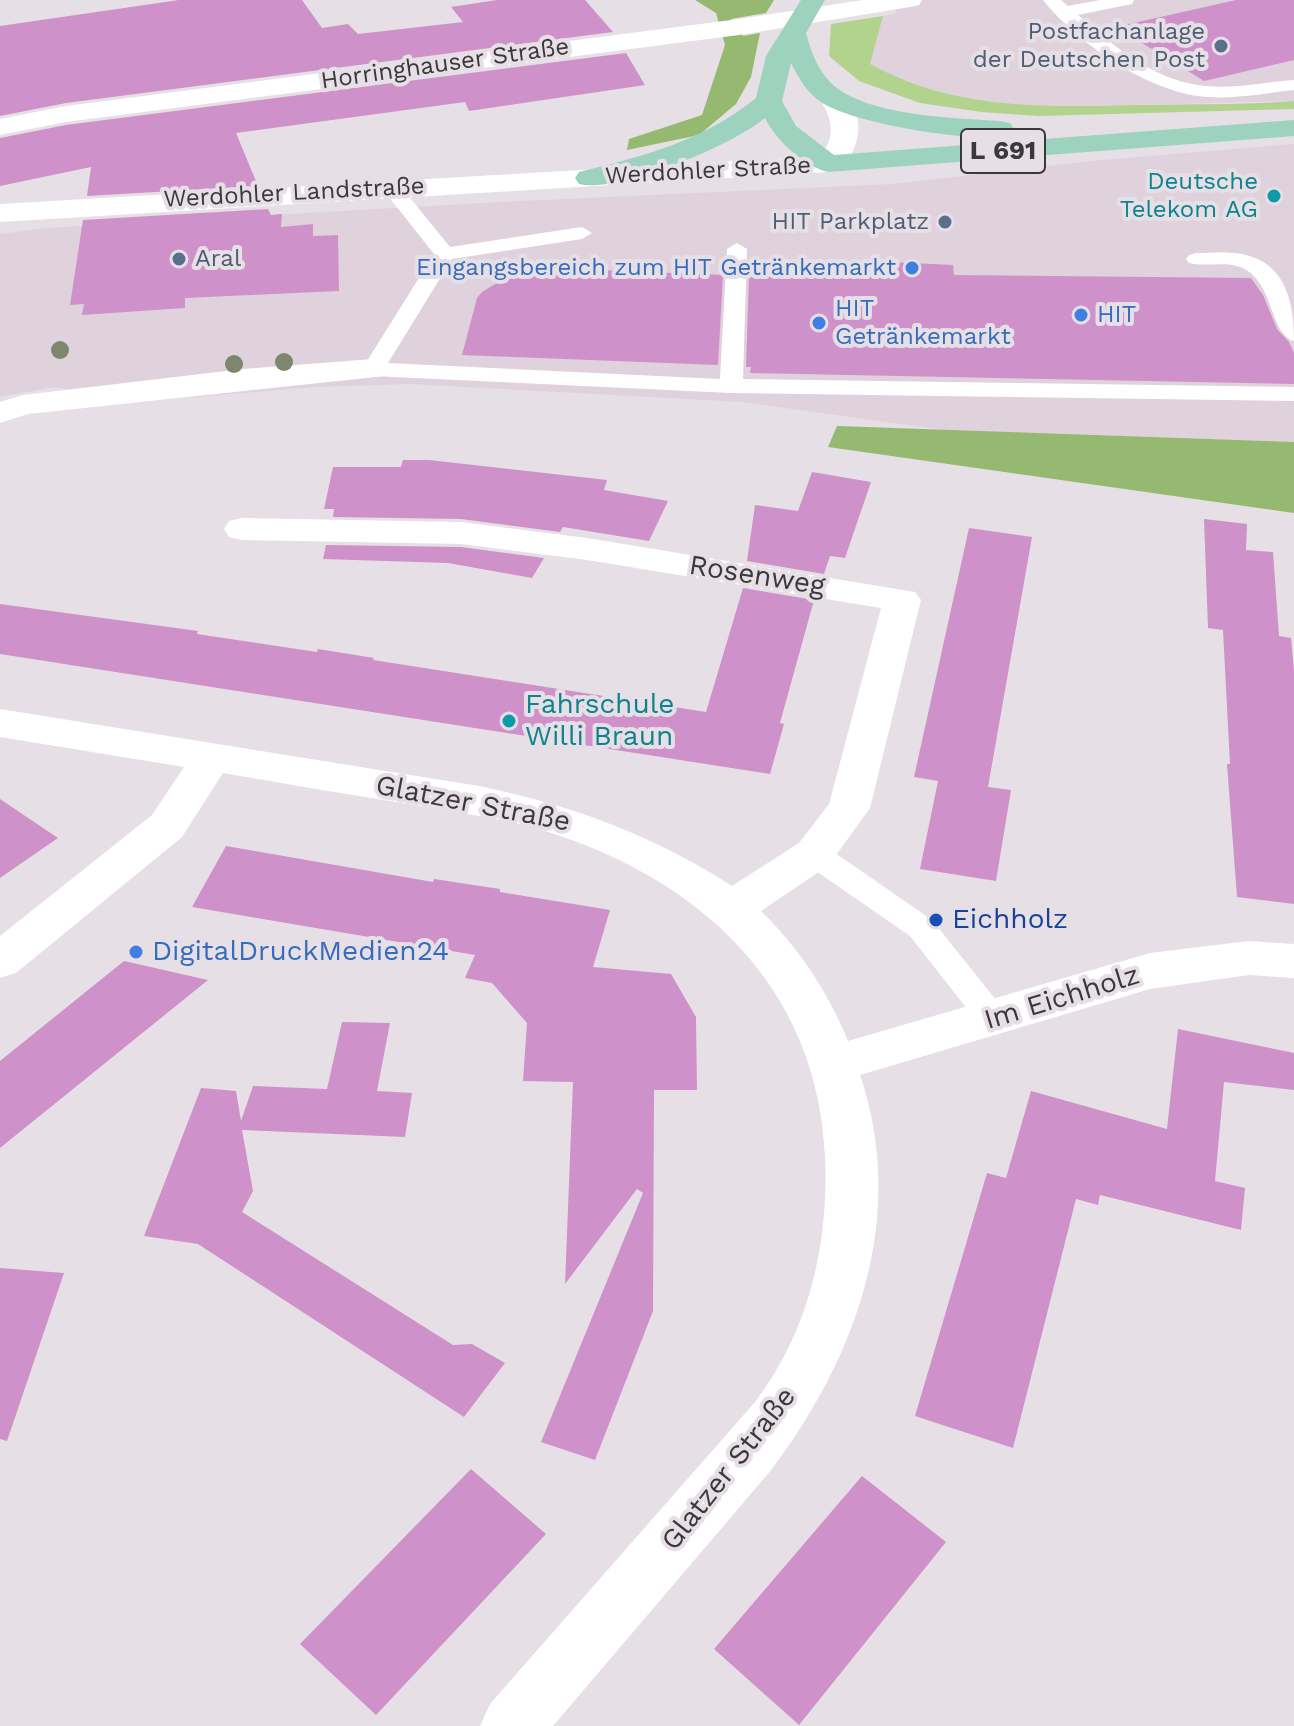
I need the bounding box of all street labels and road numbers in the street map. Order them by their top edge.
street label: Horringhauser Straße [319,32,571,96]
road number: L 691 [961,129,1045,173]
street label: Werdohler Straße [604,151,812,191]
street label: Werdohler Landstraße [163,172,425,214]
street label: Rosenweg [687,549,827,603]
street label: Glatzer Straße [373,769,573,839]
street label: Im Eichholz [980,958,1144,1038]
street label: Glatzer Straße [655,1381,803,1557]

